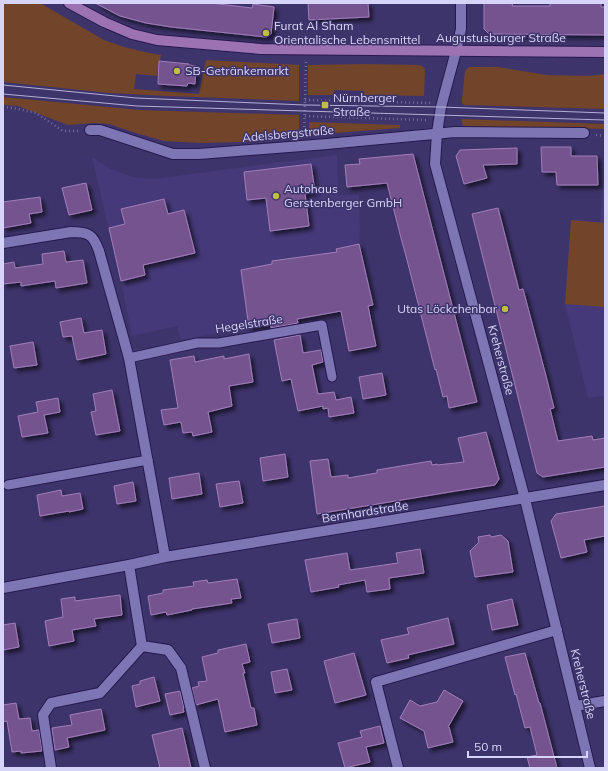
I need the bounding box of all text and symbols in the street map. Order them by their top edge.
place label: Furat Al Sham Orientalische Lebensmittel [274,18,420,47]
marker: Furat Al Sham Orientalische Lebensmittel [261,28,271,38]
street label: Augustusburger Straße [436,30,566,45]
place label: SB-Getränkemarkt [185,63,289,78]
marker: SB-Getränkemarkt [172,66,182,76]
place label: Nürnberger Straße [333,90,397,119]
marker: Nürnberger Straße [320,100,330,110]
street label: Adelsbergstraße [241,122,335,145]
place label: Autohaus Gerstenberger GmbH [284,181,402,210]
marker: Autohaus Gerstenberger GmbH [271,191,281,201]
place label: Utas Löckchenbar [397,301,498,316]
marker: Utas Löckchenbar [500,304,510,314]
street label: Hegelstraße [214,311,284,336]
street label: Kreherstraße [485,323,518,397]
street label: Bernhardstraße [321,497,409,526]
street label: Kreherstraße [567,647,599,721]
scale bar [468,733,587,759]
text: 50 m [474,739,502,754]

